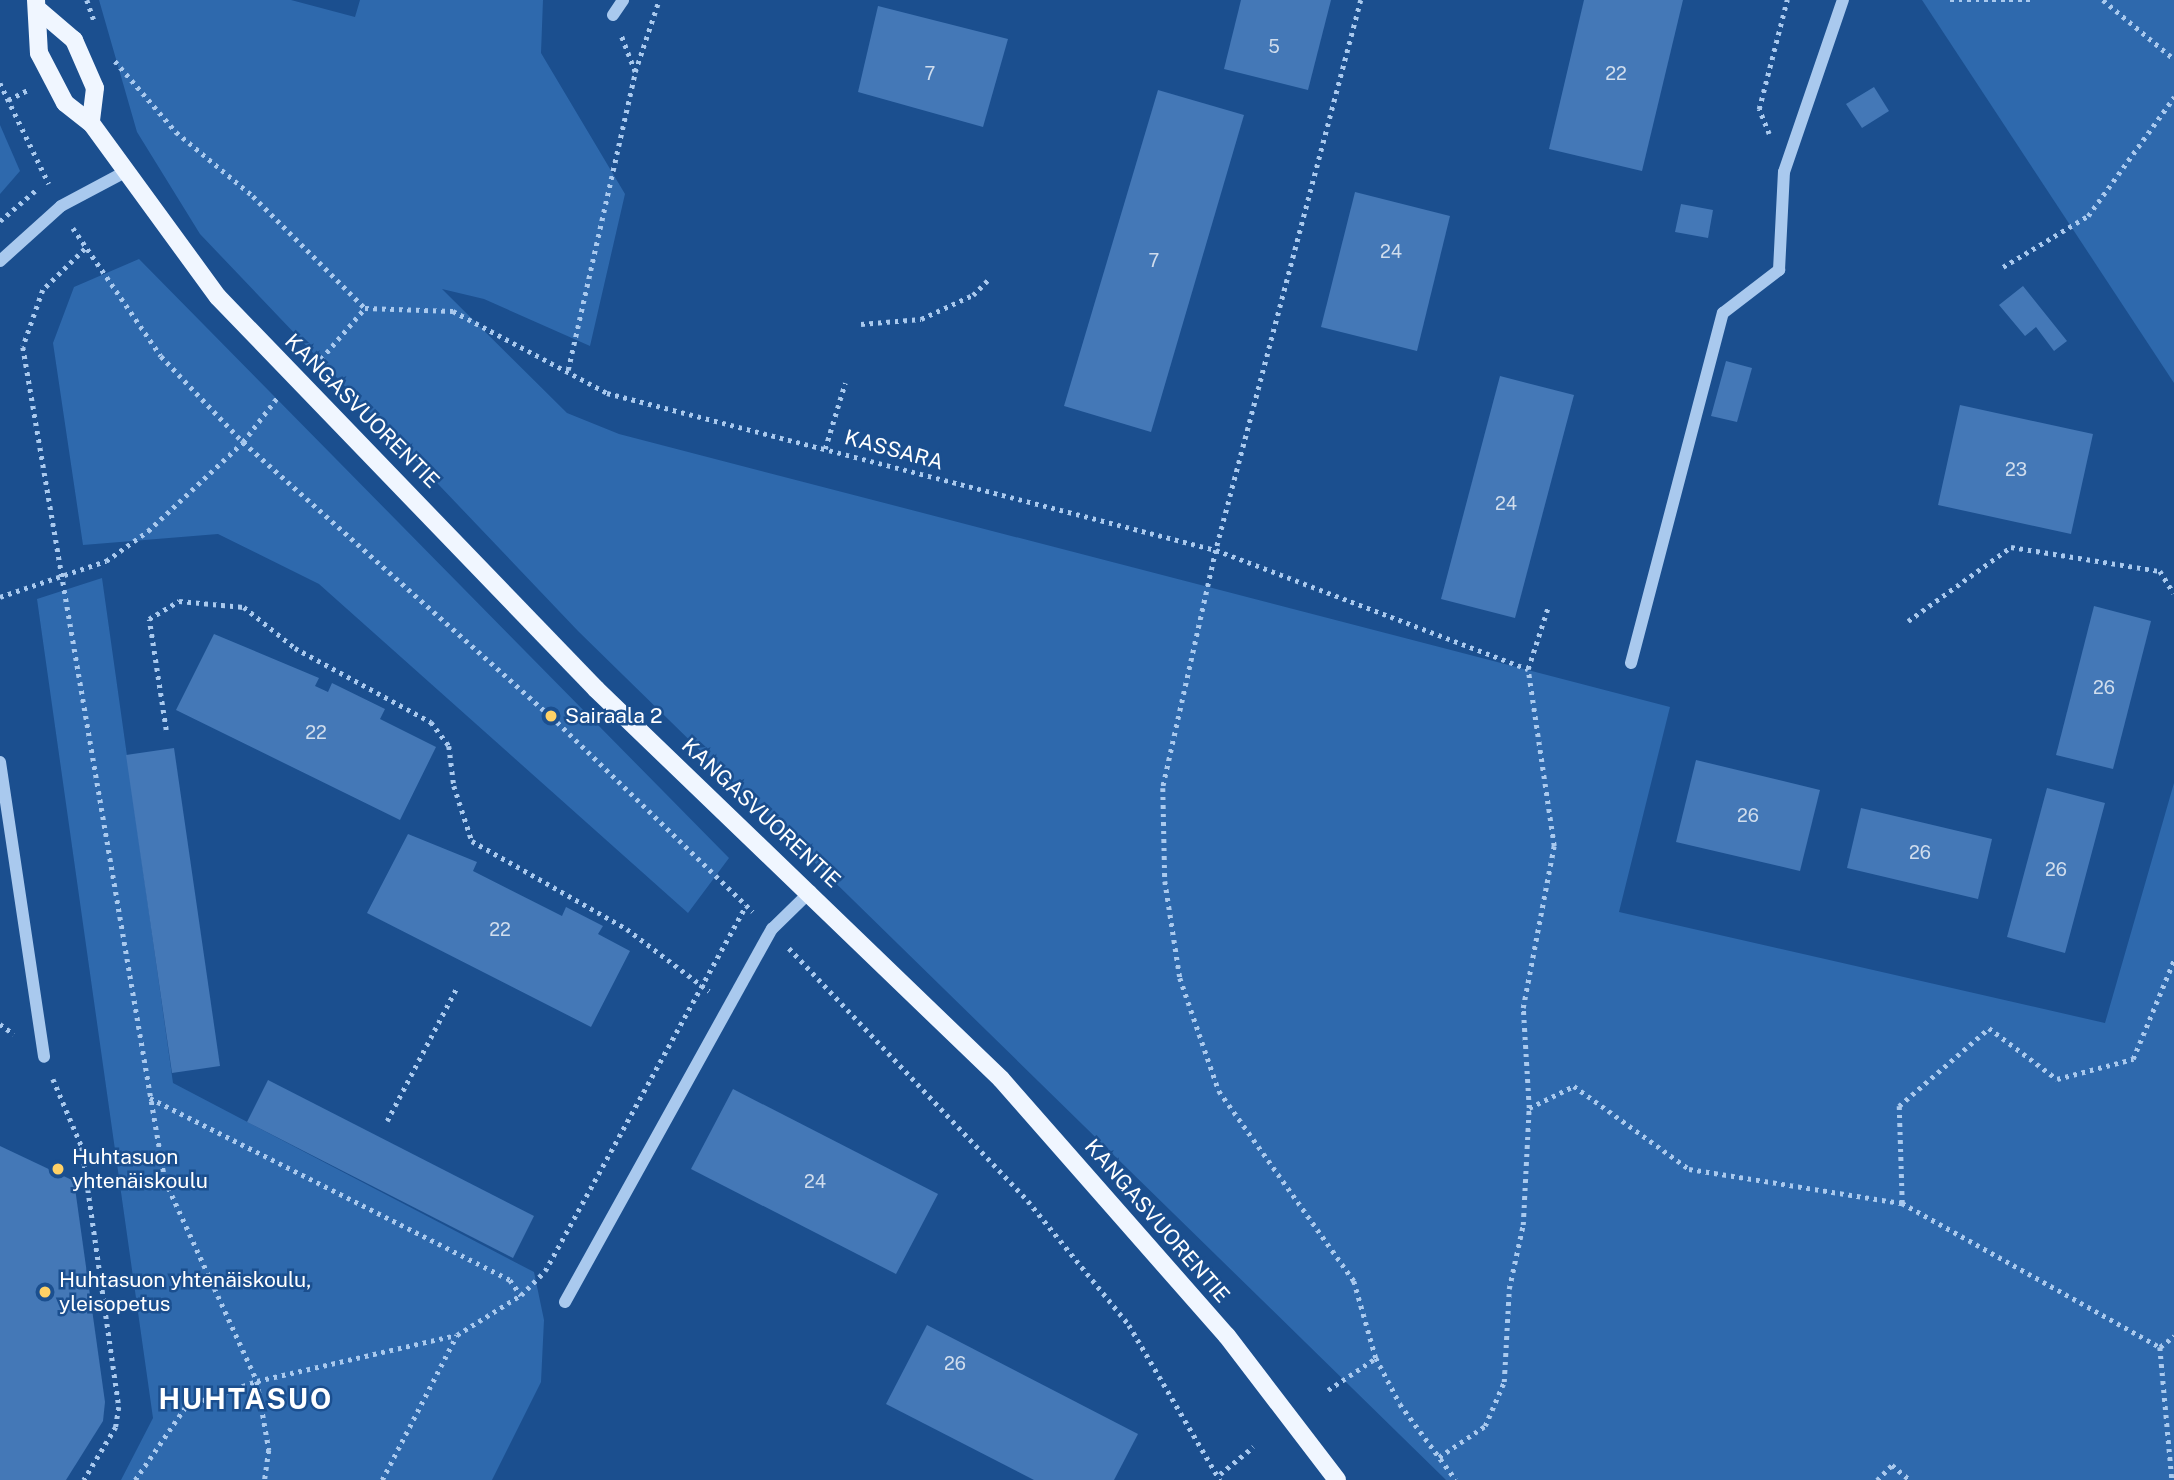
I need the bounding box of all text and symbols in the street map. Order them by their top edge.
house number: 5 [1268,36,1280,58]
house number: 7 [925,63,935,85]
house number: 22 [1605,63,1627,85]
house number: 24 [1380,241,1402,263]
house number: 7 [1149,250,1159,272]
street label: KANGASVUORENTIE [280,329,444,493]
street label: KASSARA [842,425,946,475]
house number: 23 [2005,459,2027,481]
house number: 24 [1495,493,1517,515]
house number: 26 [2093,677,2115,699]
place label: Sairaala 2 [565,703,662,729]
marker: Sairaala 2 [543,708,559,724]
house number: 22 [305,722,327,744]
street label: KANGASVUORENTIE [676,733,846,893]
house number: 26 [1737,805,1759,827]
house number: 26 [1909,842,1931,864]
house number: 26 [2045,859,2067,881]
house number: 22 [489,919,511,941]
street label: KANGASVUORENTIE [1079,1134,1235,1308]
place label: Huhtasuon yhtenäiskoulu [72,1144,208,1194]
marker: Huhtasuon yhtenäiskoulu [50,1161,66,1177]
house number: 24 [804,1171,826,1193]
place label: Huhtasuon yhtenäiskoulu, yleisopetus [59,1267,312,1317]
marker: Huhtasuon yhtenäiskoulu, yleisopetus [37,1284,53,1300]
house number: 26 [944,1353,966,1375]
district label: HUHTASUO [160,1382,332,1416]

